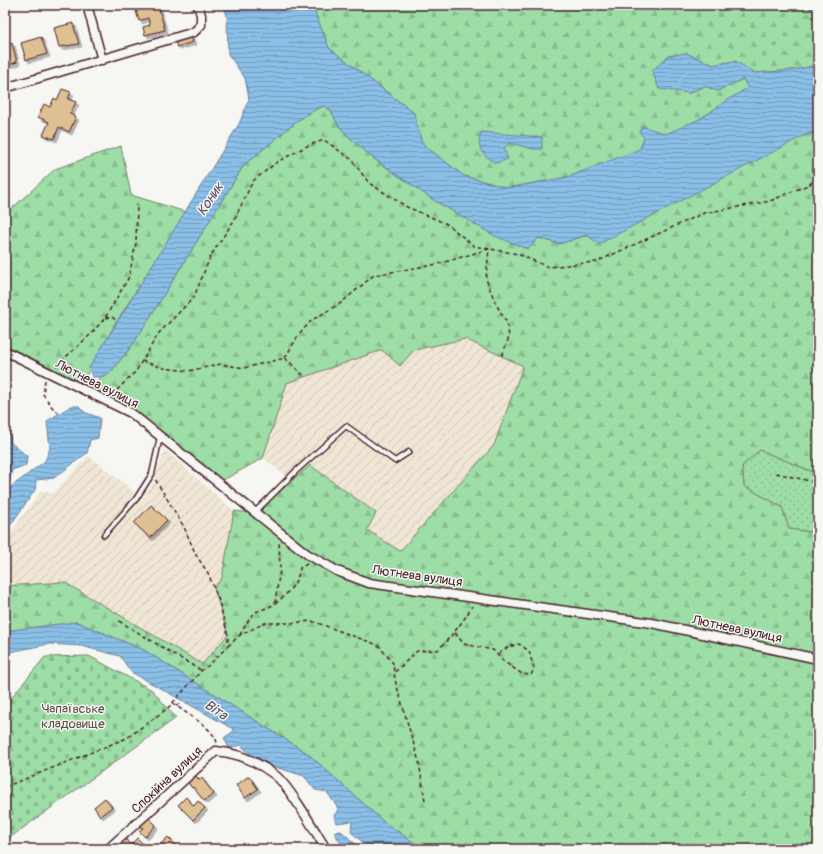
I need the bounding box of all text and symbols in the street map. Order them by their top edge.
water label: Коник [193,178,228,219]
street label: Лютнева вулиця [52,356,141,412]
street label: Лютнева вулиця [370,562,463,590]
street label: Лютнева вулиця [690,611,783,646]
water label: Віта [201,696,232,725]
park label: Чапаївське кладовище [41,701,105,732]
street label: Спокійна вулиця [128,743,206,817]

